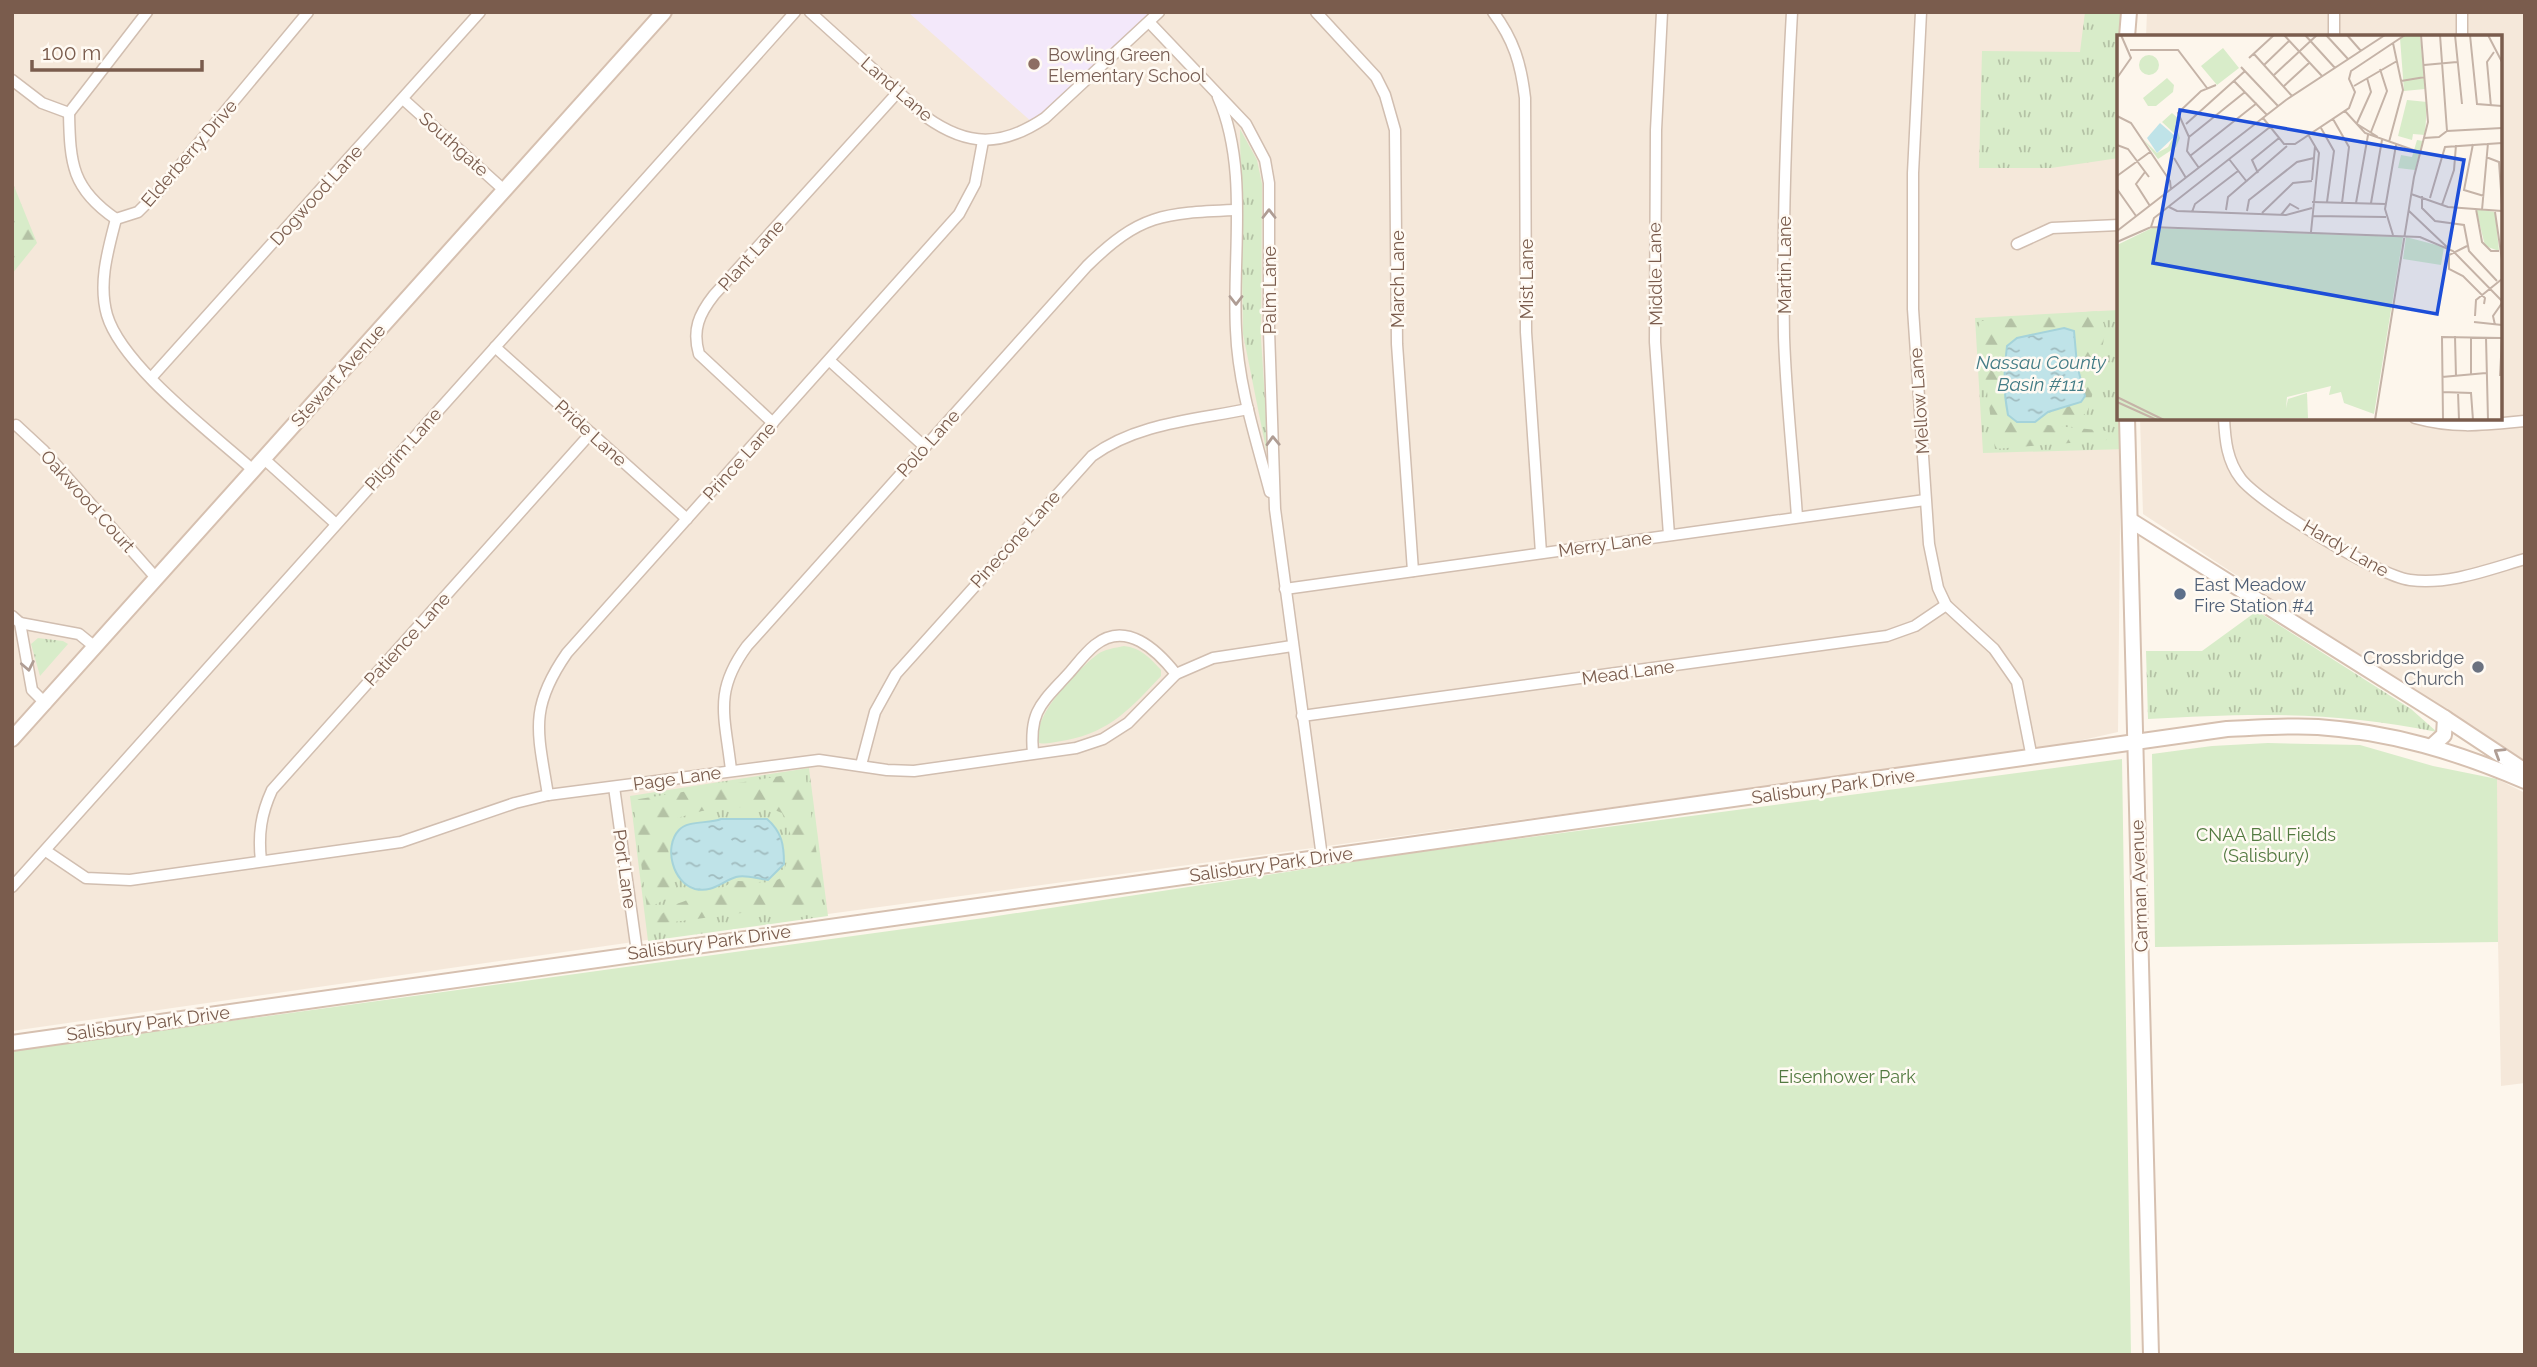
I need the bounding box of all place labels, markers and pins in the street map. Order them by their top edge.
place label: Bowling Green Elementary School [1048,44,1206,86]
marker: Bowling Green Elementary School [1026,56,1042,72]
place label: East Meadow Fire Station #4 [2194,574,2314,616]
marker: East Meadow Fire Station #4 [2172,586,2188,602]
place label: Crossbridge Church [2363,647,2464,689]
marker: Crossbridge Church [2470,659,2486,675]

